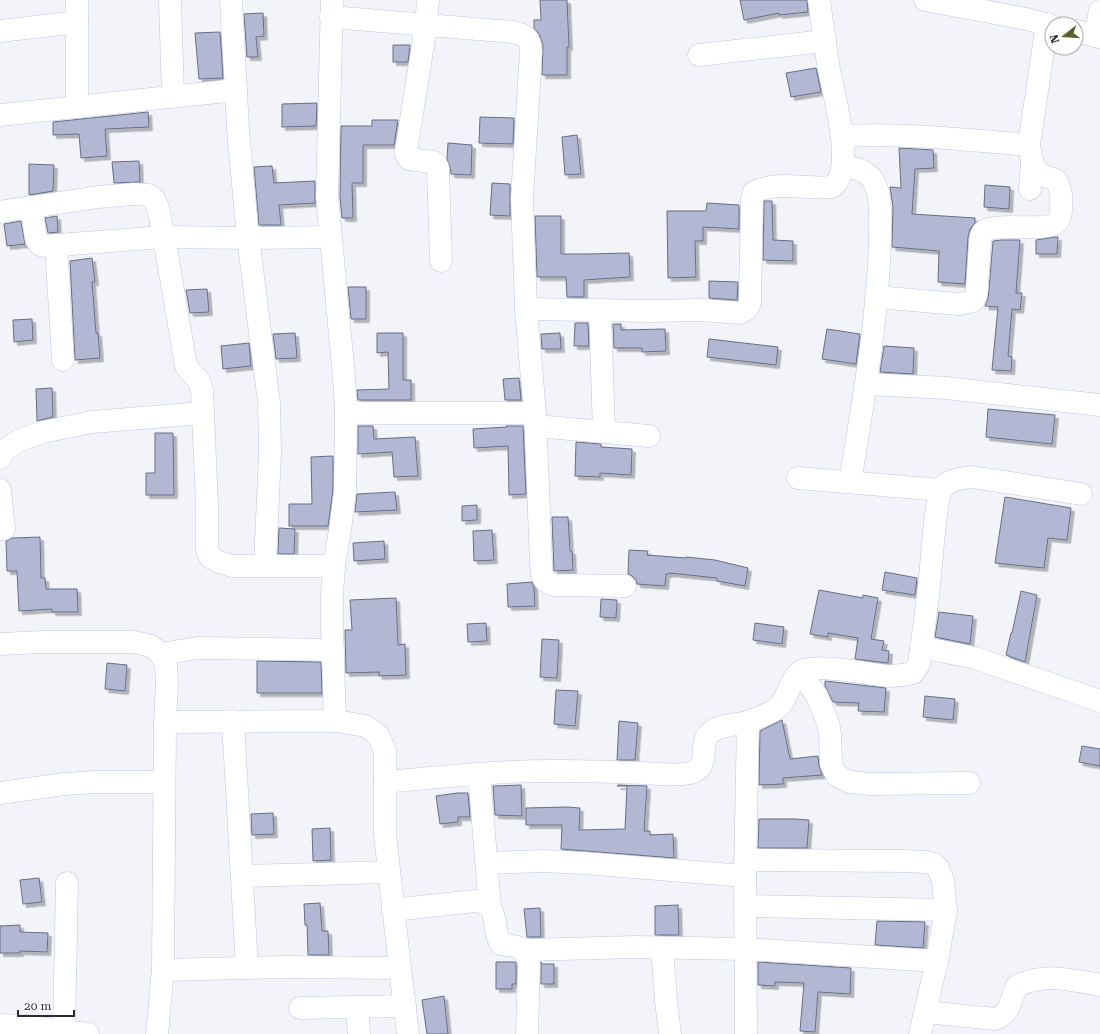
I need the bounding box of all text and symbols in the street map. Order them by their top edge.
north arrow [1044,16,1084,56]
text: N [1047,32,1062,45]
scale bar [18,992,74,1018]
text: 20 m [24,999,51,1013]

